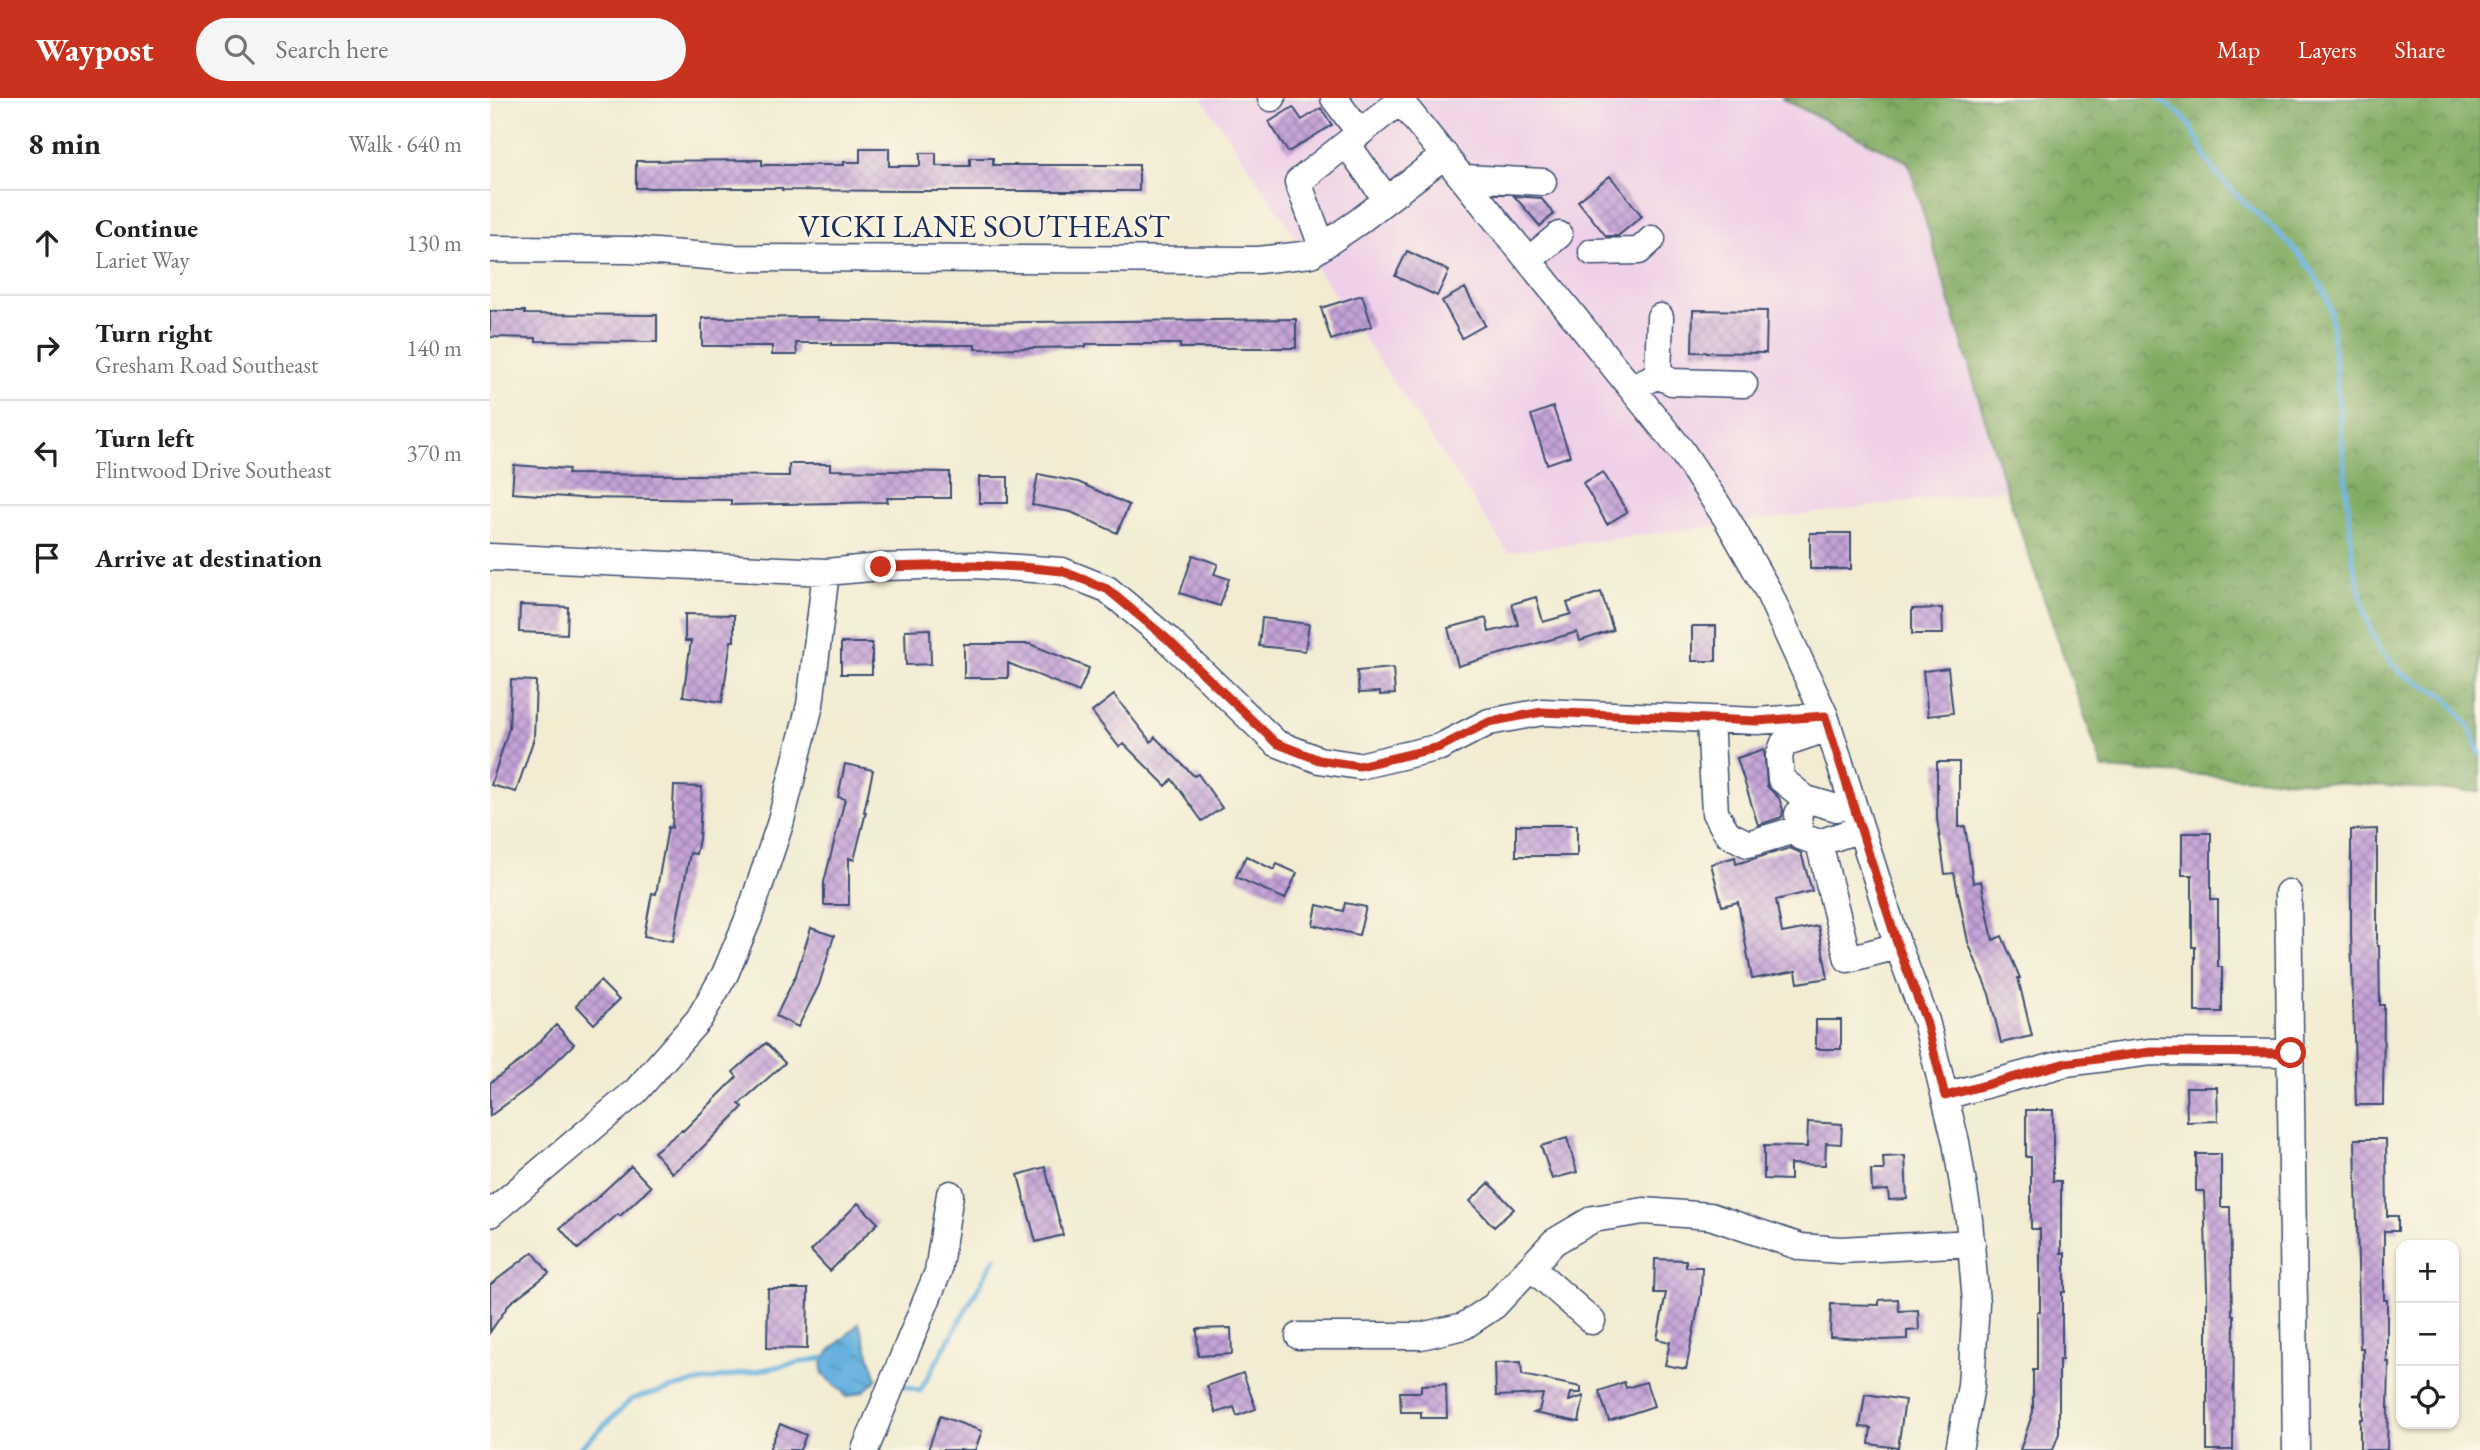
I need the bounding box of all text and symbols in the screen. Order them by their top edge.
search box [196,18,686,81]
text: Waypost [35,28,154,71]
icon: search [220,30,258,68]
text: Search here [276,32,388,66]
text: Map [2217,34,2260,65]
text: Layers [2298,34,2357,65]
text: Share [2395,34,2445,65]
text: 8 min [28,124,101,163]
text: Walk · 640 m [348,129,462,159]
street label: VICKI LANE SOUTHEAST [798,205,1170,247]
text: Continue [95,211,198,245]
icon: ahead [28,224,66,262]
text: 130 m [406,228,462,258]
text: Lariet Way [95,245,190,275]
text: Turn right [95,316,213,350]
icon: right [28,329,66,367]
text: 140 m [406,333,462,363]
text: Gresham Road Southeast [95,350,318,380]
text: Turn left [95,421,194,455]
icon: left [28,434,66,472]
text: 370 m [406,438,462,468]
text: Flintwood Drive Southeast [95,455,331,485]
icon: arrive [28,539,66,577]
text: Arrive at destination [95,541,322,575]
route end [865,551,896,582]
route start [2275,1037,2306,1068]
map controls [2396,1240,2459,1429]
button: + [2396,1240,2459,1303]
button: − [2396,1303,2459,1366]
button: locate [2396,1366,2459,1429]

